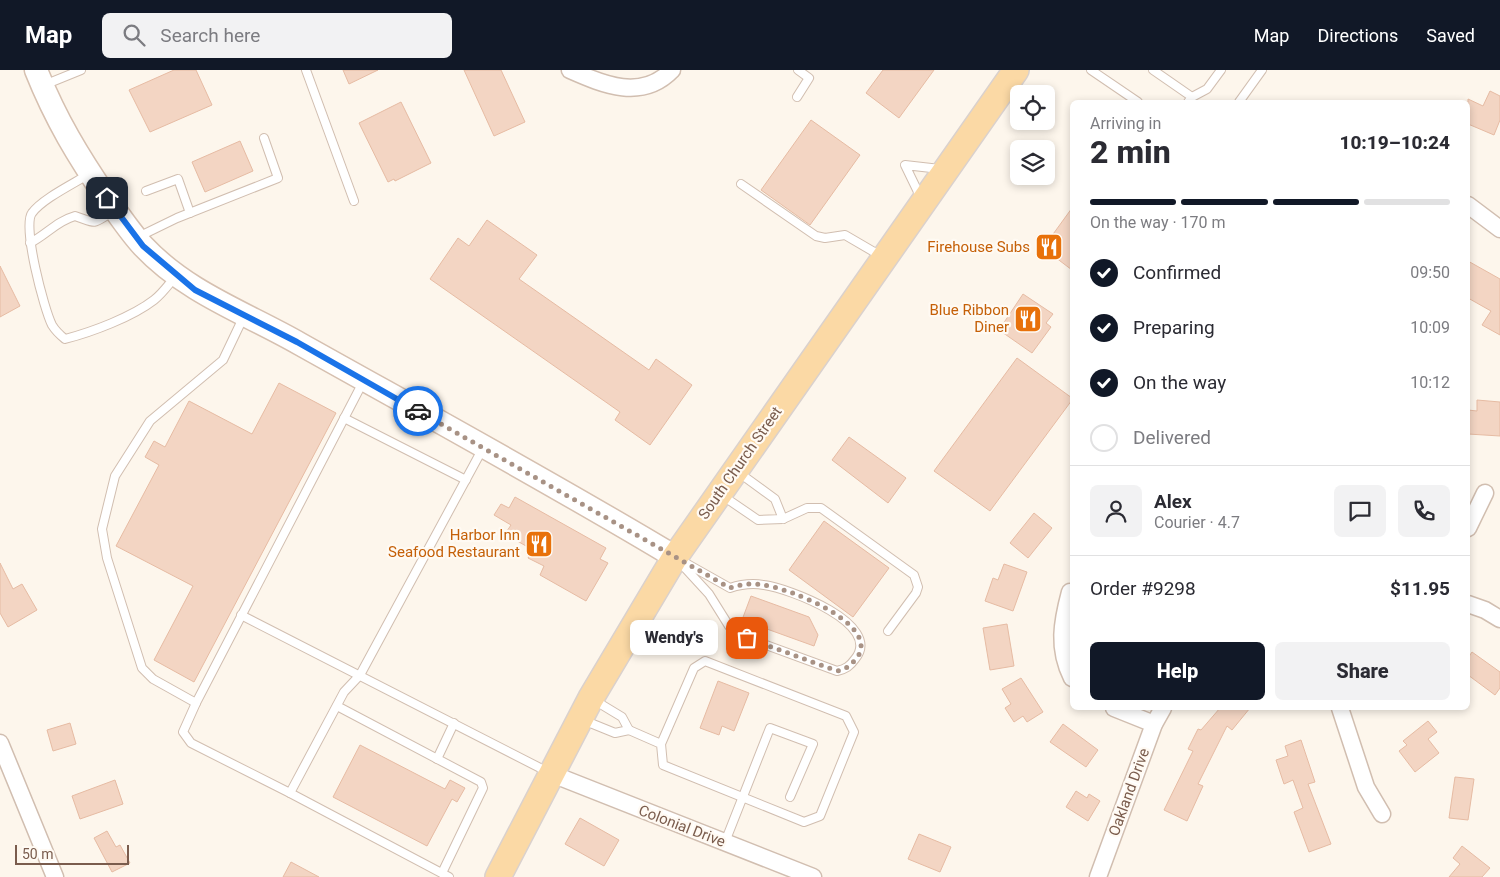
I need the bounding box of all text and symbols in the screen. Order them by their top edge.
search box [102,13,452,58]
text: Map [25,21,72,49]
icon: search [120,21,148,49]
text: Search here [160,24,260,47]
text: Map [1254,25,1289,46]
text: Directions [1317,25,1398,46]
text: Saved [1426,25,1475,46]
map controls [1010,85,1055,185]
button: locate [1010,85,1055,130]
text: Arriving in [1090,114,1161,133]
text: 10:19–10:24 [1339,131,1450,154]
text: 2 min [1090,133,1171,171]
button: layers [1010,140,1055,185]
pin [86,177,128,219]
icon: home [93,184,121,212]
text: On the way · 170 m [1090,213,1226,232]
restaurant icon: Firehouse Subs [1034,232,1064,262]
place label: Firehouse Subs [927,238,1030,256]
icon: check [1090,259,1118,287]
text: Confirmed [1133,261,1221,284]
text: 09:50 [1410,263,1450,282]
place label: Blue Ribbon Diner [929,301,1009,336]
restaurant icon: Blue Ribbon Diner [1013,304,1043,334]
icon: check [1090,314,1118,342]
text: Preparing [1133,316,1215,339]
text: 10:09 [1410,318,1450,337]
icon: check [1090,369,1118,397]
text: On the way [1133,371,1226,394]
text: 10:12 [1410,373,1450,392]
courier [393,386,443,436]
icon: car [404,397,432,425]
street label: South Church Street [694,403,786,523]
text: Delivered [1133,426,1211,449]
button: person [1090,485,1142,537]
button: chat [1334,485,1386,537]
button: phone [1398,485,1450,537]
text: Alex [1154,490,1192,513]
text: Courier · 4.7 [1154,513,1240,532]
place label: Harbor Inn Seafood Restaurant [388,526,520,561]
restaurant icon: Harbor Inn Seafood Restaurant [524,529,554,559]
text: Order #9298 [1090,577,1196,600]
text: $11.95 [1390,577,1450,600]
pin [726,617,768,659]
callout: Wendy's [630,620,717,656]
icon: bag [733,624,761,652]
text: Wendy's [645,628,703,647]
button: Help [1090,642,1265,700]
button: Share [1275,642,1450,700]
street label: Oakland Drive [1105,746,1153,838]
street label: Colonial Drive [636,801,728,851]
scale bar [15,842,129,865]
text: 50 m [22,846,54,862]

